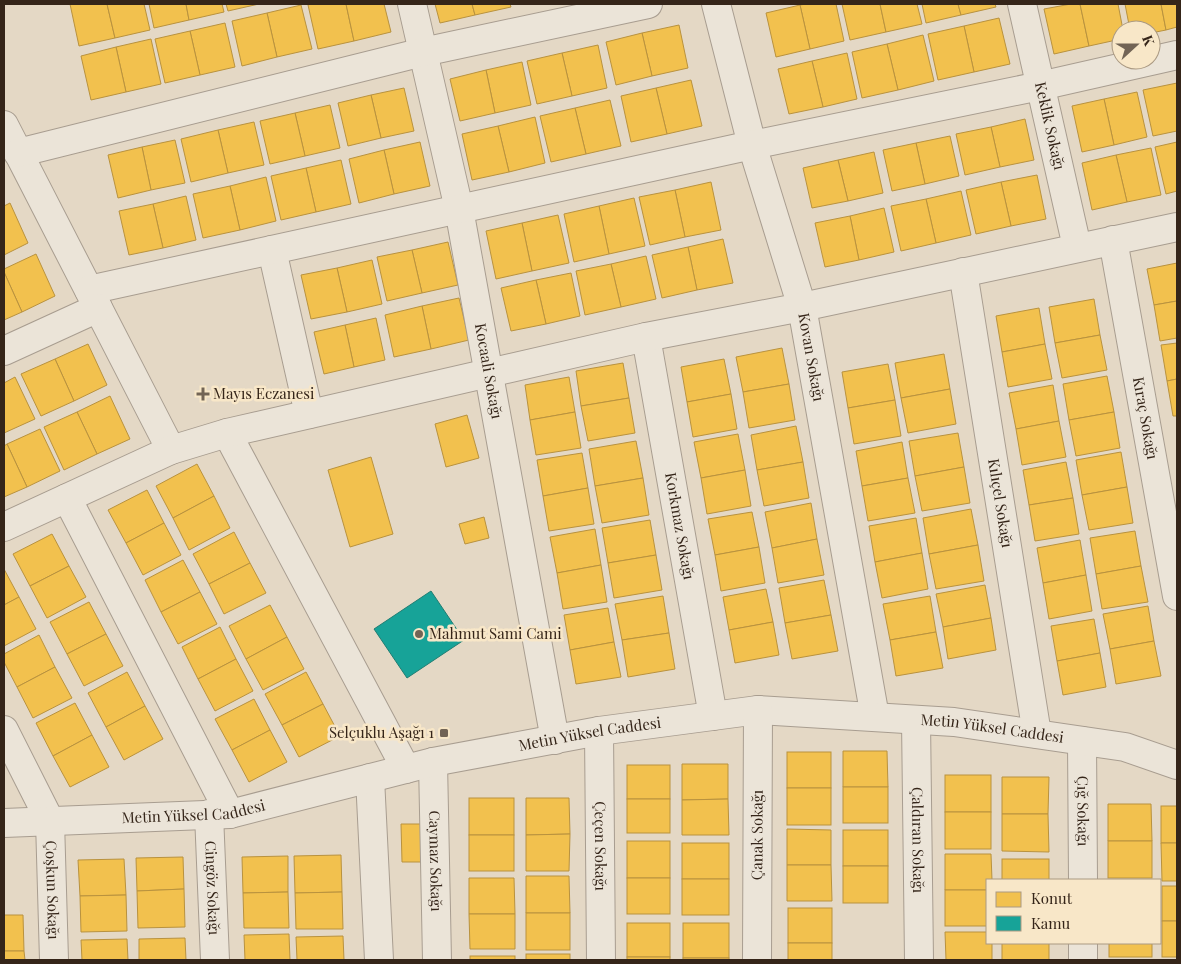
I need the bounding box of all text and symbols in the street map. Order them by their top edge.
north arrow [1111,20,1161,70]
text: K [1138,32,1160,49]
street label: Keklik Sokağı [1031,80,1070,172]
street label: Kovan Sokağı [794,311,830,403]
street label: Kocaali Sokağı [471,321,508,421]
street label: Kıraç Sokağı [1129,375,1163,461]
place label: Mayıs Eczanesi [213,383,315,403]
marker: Mayıs Eczanesi [197,388,209,400]
street label: Kılıçel Sokağı [984,457,1018,549]
street label: Korkmaz Sokağı [661,471,700,582]
place label: Mahmut Sami Cami [429,623,562,643]
marker: Mahmut Sami Cami [413,628,425,640]
street label: Metin Yüksel Caddesi [920,709,1066,747]
street label: Metin Yüksel Caddesi [517,712,663,755]
place label: Selçuklu Aşağı 1 [329,722,434,742]
marker: Selçuklu Aşağı 1 [438,727,450,739]
street label: Çığ Sokağı [1073,776,1094,847]
street label: Çaldıran Sokağı [908,787,929,894]
street label: Çanak Sokağı [746,789,767,880]
street label: Metin Yüksel Caddesi [121,794,268,827]
street label: Çeçen Sokağı [591,801,611,891]
street label: Caymaz Sokağı [425,810,447,912]
street label: Çoşkun Sokağı [42,840,64,940]
street label: Cingöz Sokağı [201,840,225,936]
legend [986,879,1161,944]
text: Konut [1031,888,1073,908]
text: Kamu [1031,913,1071,933]

